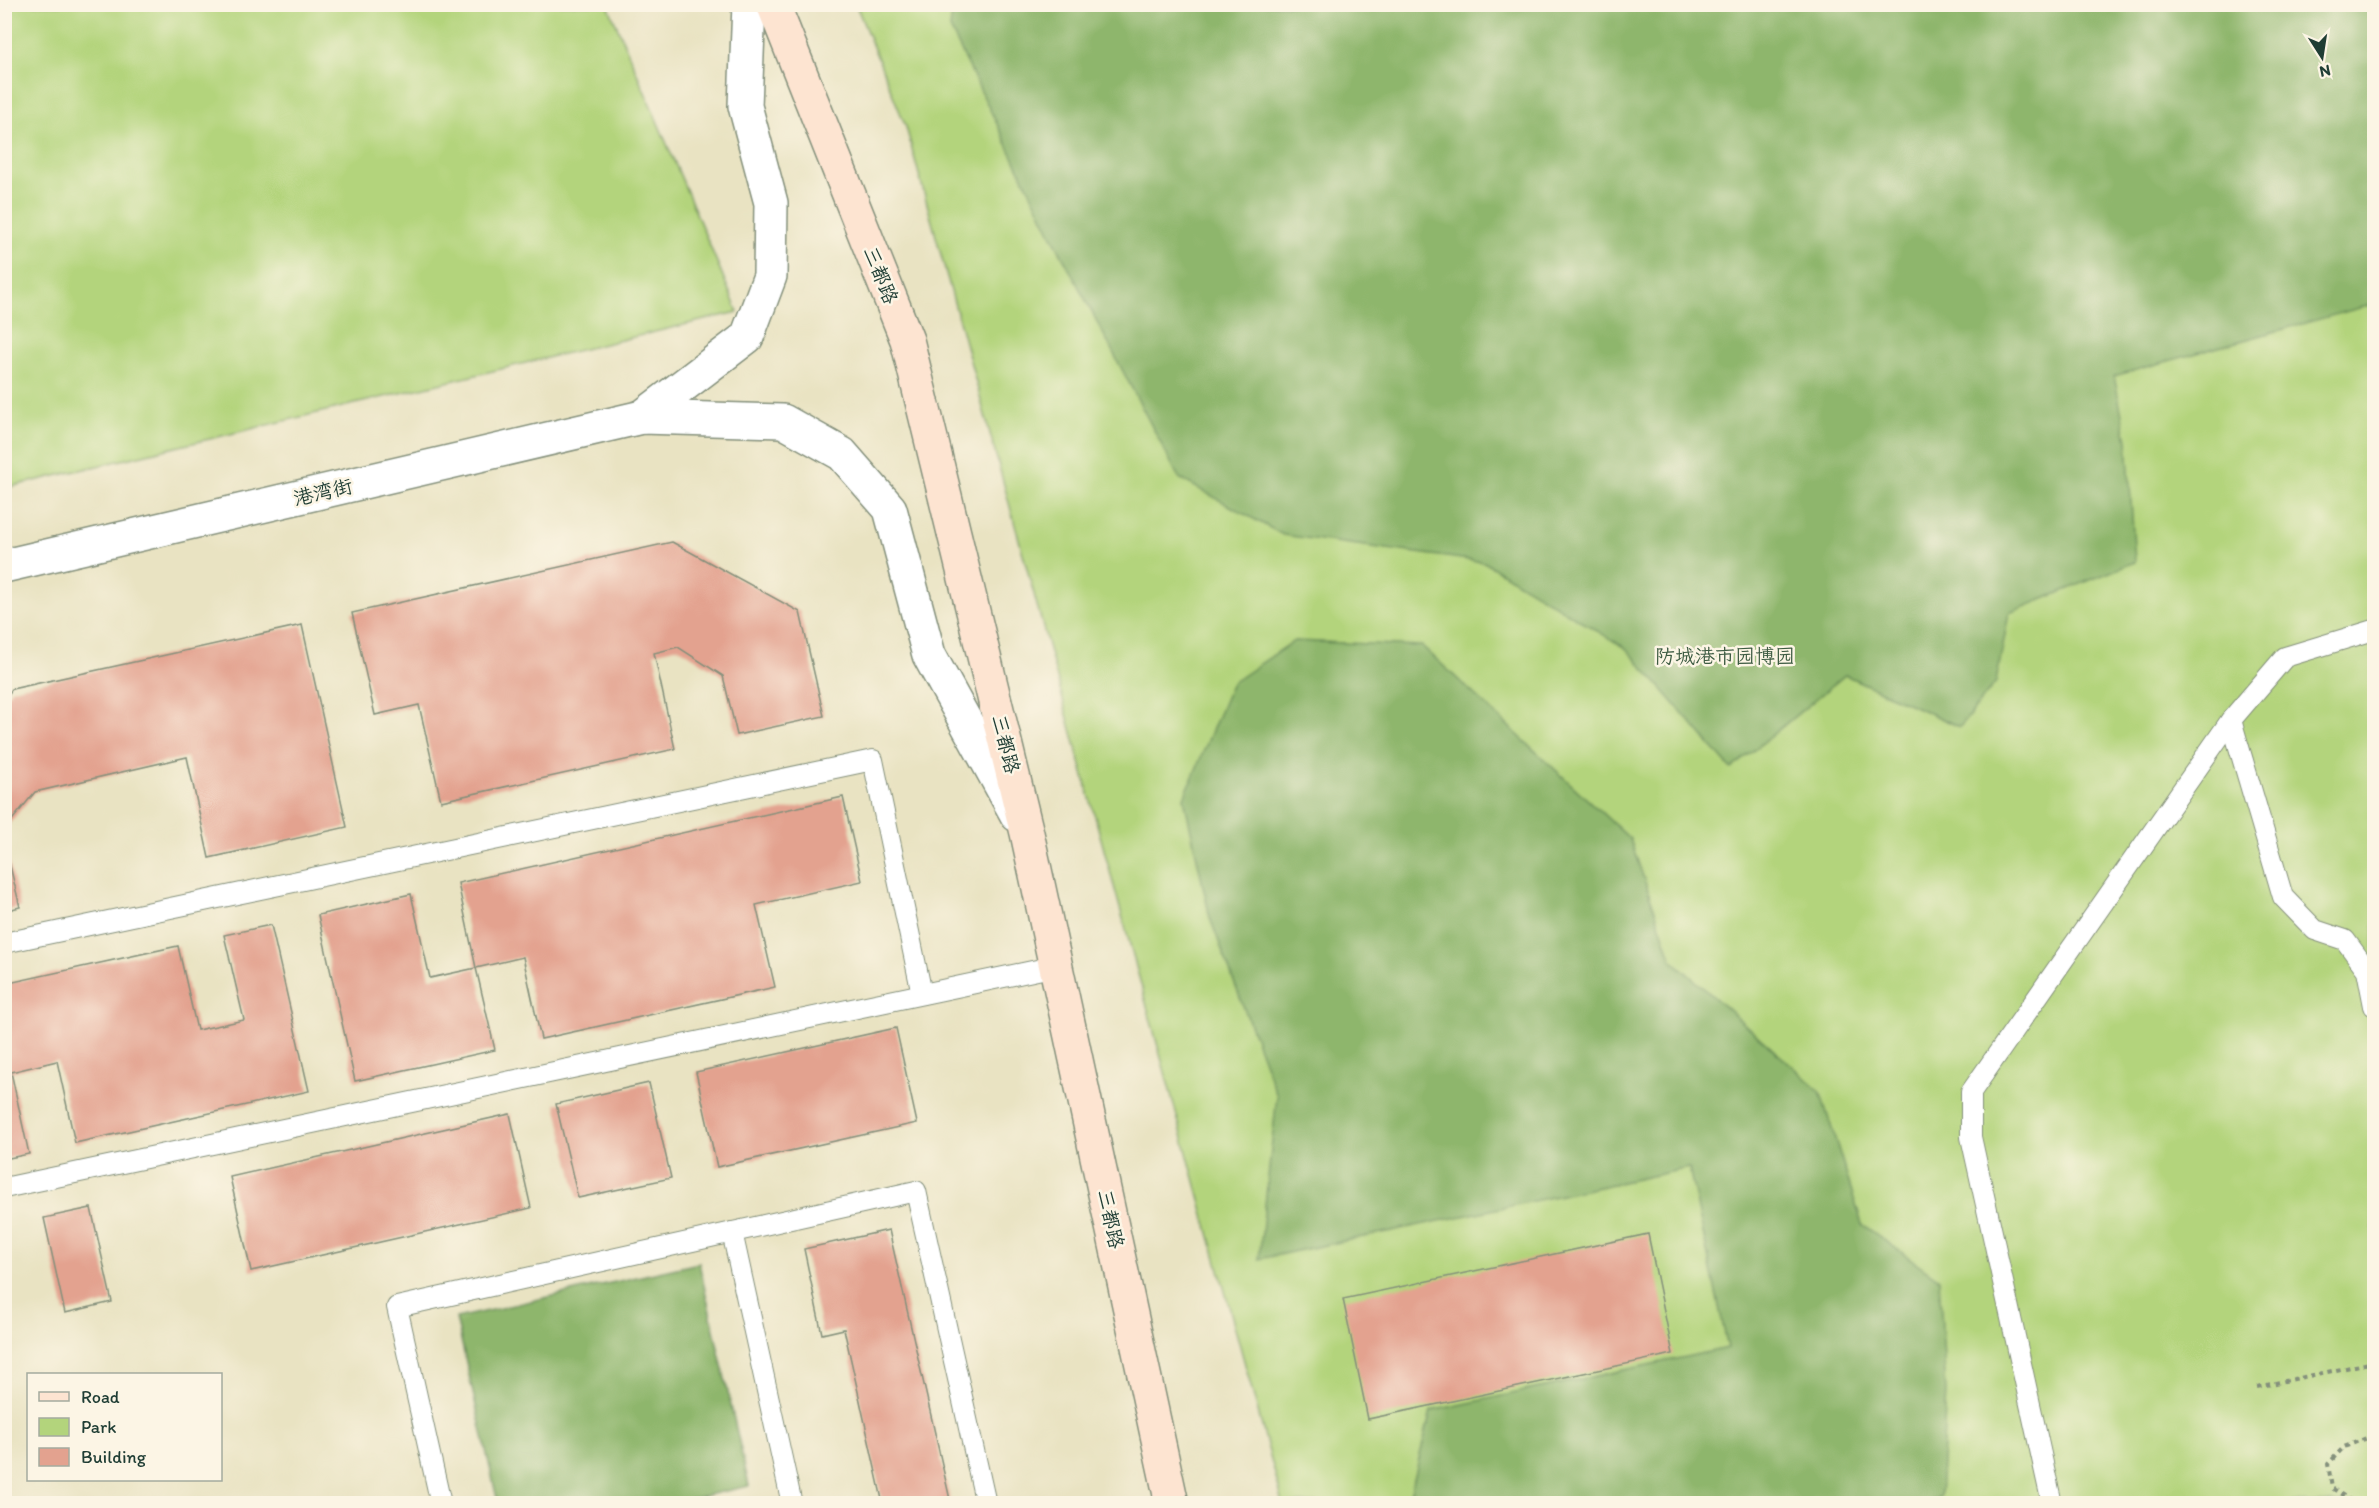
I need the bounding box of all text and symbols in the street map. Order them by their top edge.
north arrow [2292,27,2352,87]
text: N [2318,61,2332,82]
street label: 三都路 [859,243,904,308]
street label: 港湾街 [291,474,355,510]
park label: 防城港市园博园 [1655,644,1795,668]
street label: 三都路 [987,712,1025,777]
street label: 三都路 [1093,1187,1129,1252]
legend [27,1373,222,1481]
text: Road [81,1386,120,1408]
text: Park [81,1416,116,1438]
text: Building [81,1446,147,1468]

